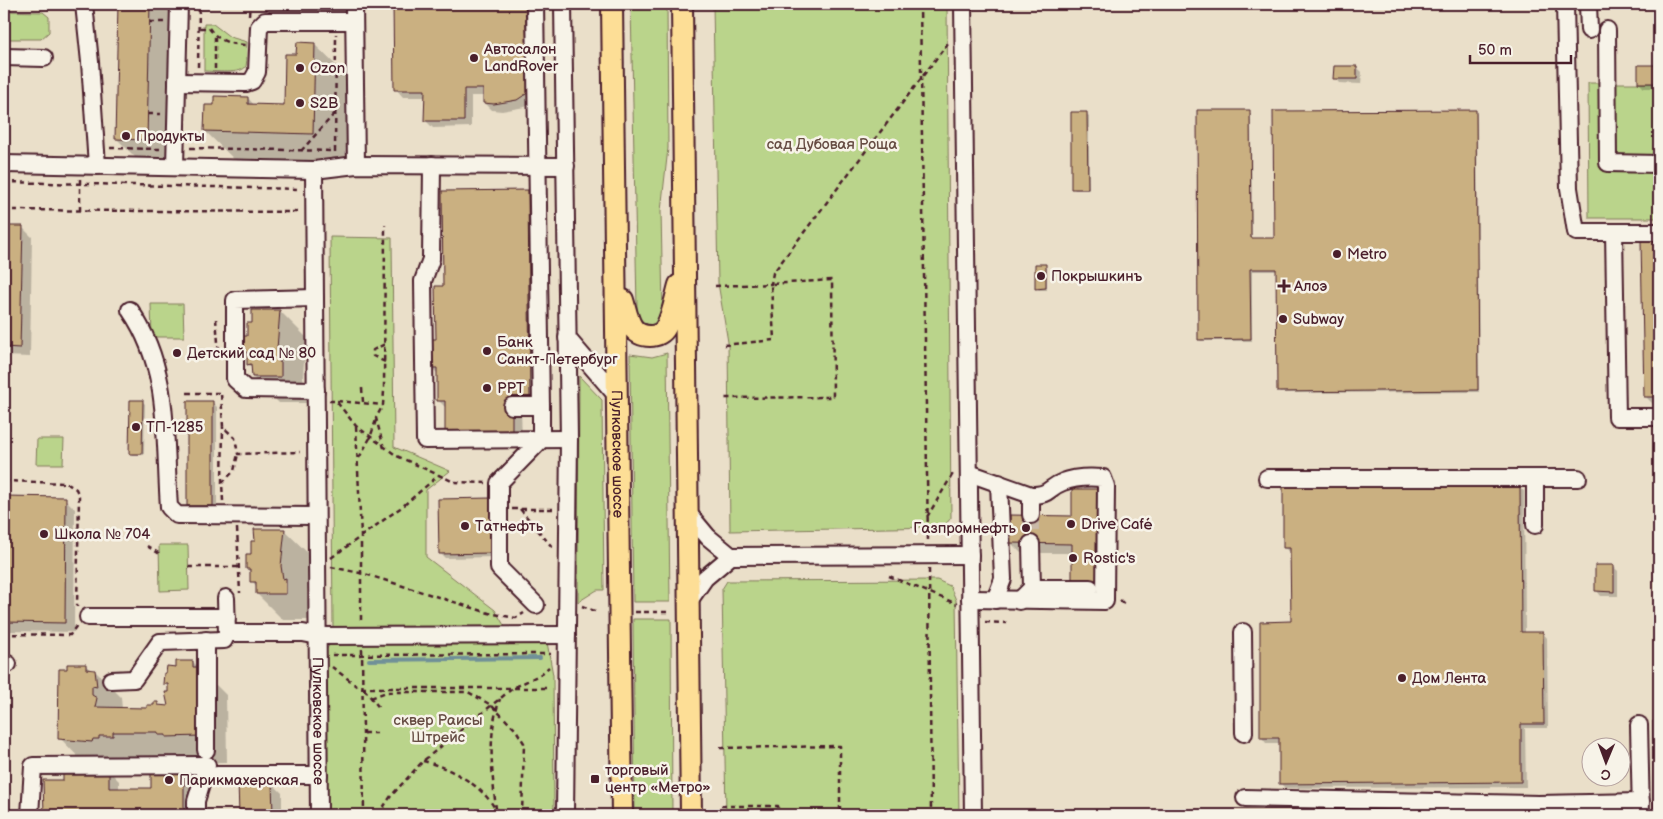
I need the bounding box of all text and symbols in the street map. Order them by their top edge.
scale bar [1470,32,1572,64]
place label: Автосалон LandRover [483,40,559,76]
text: 50 m [1478,41,1512,60]
marker: Автосалон LandRover [468,52,480,64]
place label: Ozon [310,59,345,78]
marker: Ozon [294,62,306,74]
place label: S2B [310,94,338,113]
marker: S2B [294,97,306,109]
place label: Продукты [136,127,205,146]
marker: Продукты [120,130,132,142]
park label: сад Дубовая Роща [767,135,897,154]
place label: Metro [1347,245,1387,264]
marker: Metro [1331,248,1343,260]
place label: Покрышкинъ [1051,267,1143,286]
marker: Покрышкинъ [1035,270,1047,282]
place label: Алоэ [1293,277,1327,296]
marker: Алоэ [1278,280,1290,292]
place label: Subway [1293,310,1344,329]
marker: Subway [1277,313,1289,325]
place label: Банк Санкт-Петербург [497,333,618,369]
place label: Детский сад № 80 [187,344,316,363]
marker: Банк Санкт-Петербург [481,345,493,357]
marker: Детский сад № 80 [171,347,183,359]
place label: РРТ [497,379,525,398]
marker: РРТ [481,382,493,394]
street label: Пулковское шоссе [607,390,628,518]
place label: ТП-1285 [146,418,203,437]
marker: ТП-1285 [130,421,142,433]
place label: Drive Café [1081,515,1153,534]
place label: Татнефть [475,517,544,536]
marker: Drive Café [1065,518,1077,530]
place label: Газпромнефть [913,519,1017,538]
marker: Татнефть [459,520,471,532]
marker: Газпромнефть [1020,522,1032,534]
place label: Школа № 704 [54,525,150,544]
marker: Школа № 704 [38,528,50,540]
place label: Rostic's [1083,549,1136,568]
marker: Rostic's [1067,552,1079,564]
street label: Пулковское шоссе [308,657,328,785]
place label: Дом Лента [1412,669,1486,688]
marker: Дом Лента [1396,672,1408,684]
park label: сквер Раисы Штрейс [394,711,482,747]
north arrow [1580,736,1630,786]
place label: торговый центр «Метро» [605,761,711,797]
text: С [1601,766,1611,783]
place label: Парикмахерская [179,771,299,790]
marker: торговый центр «Метро» [589,773,601,785]
marker: Парикмахерская [163,774,175,786]

